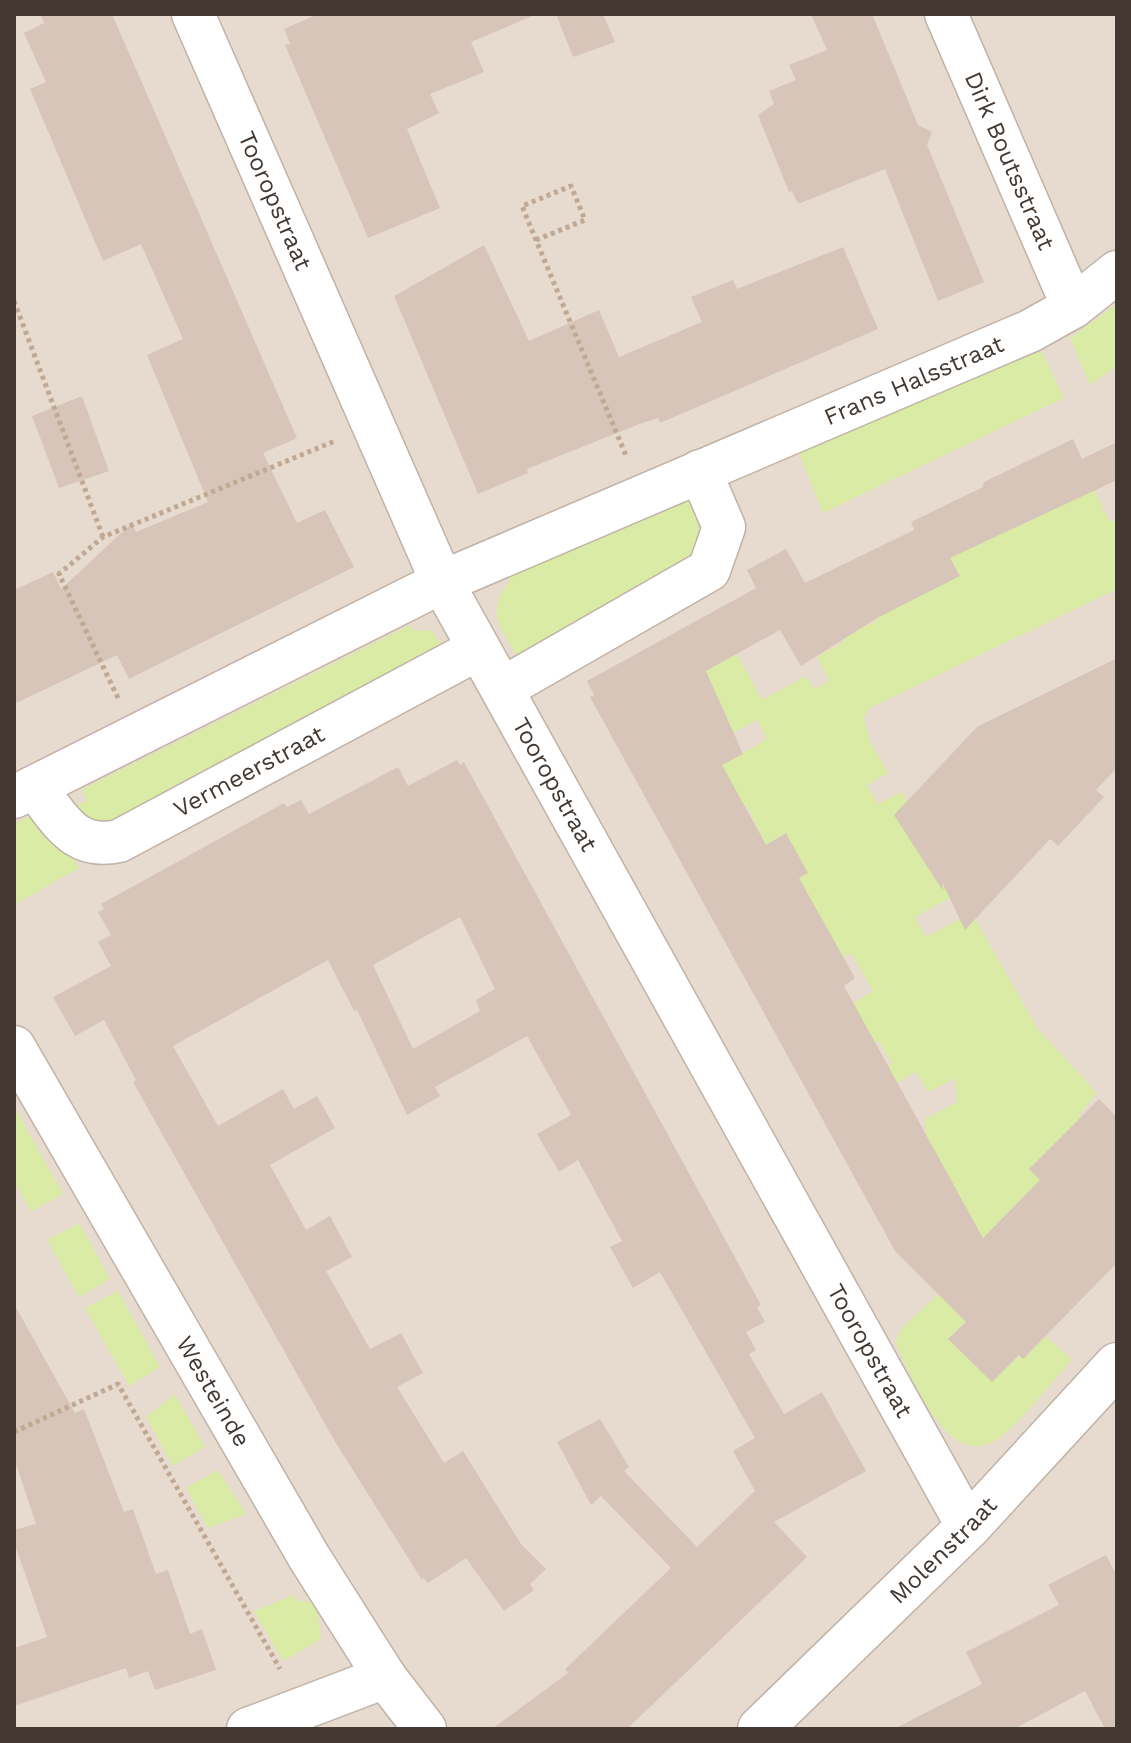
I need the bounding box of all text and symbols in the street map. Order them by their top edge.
street label: Dirk Boutsstraat [959,68,1061,254]
street label: Tooropstraat [232,127,318,274]
street label: Frans Halsstraat [820,330,1008,431]
street label: Tooropstraat [506,713,603,856]
street label: Vermeerstraat [169,720,329,823]
street label: Tooropstraat [822,1279,918,1422]
street label: Westeinde [170,1331,256,1452]
street label: Molenstraat [884,1491,1003,1609]

